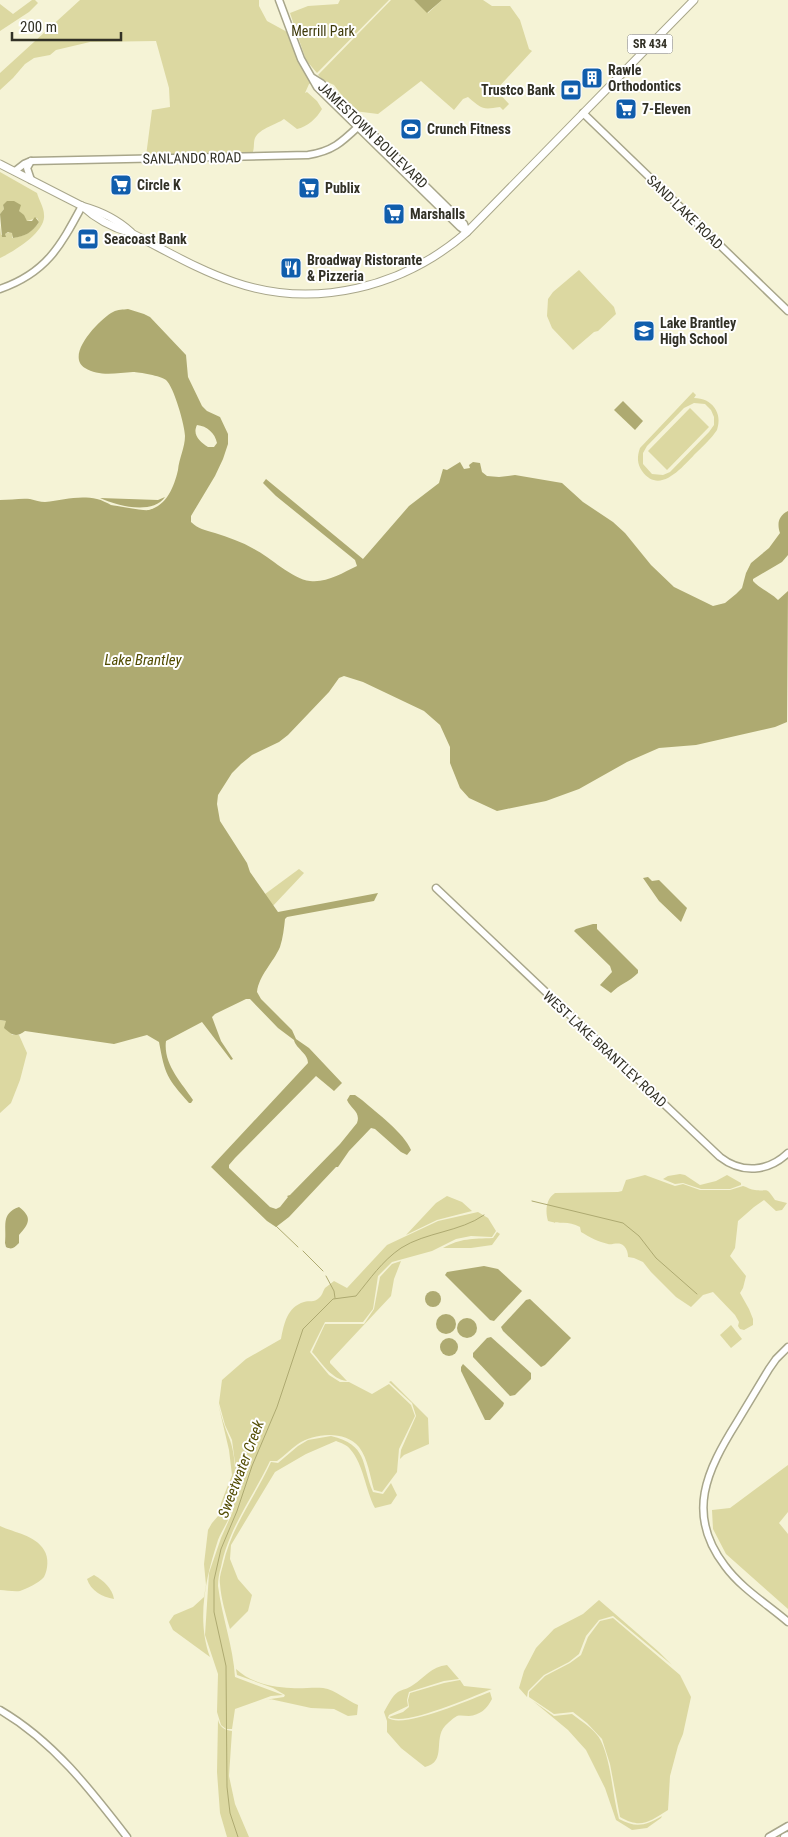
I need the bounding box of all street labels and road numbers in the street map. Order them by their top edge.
road number: SR 434 [628,34,672,54]
street label: JAMESTOWN BOULEVARD [315,79,431,191]
street label: SANLANDO ROAD [142,149,242,167]
street label: SAND LAKE ROAD [644,172,726,252]
street label: WEST LAKE BRANTLEY ROAD [540,988,670,1110]

